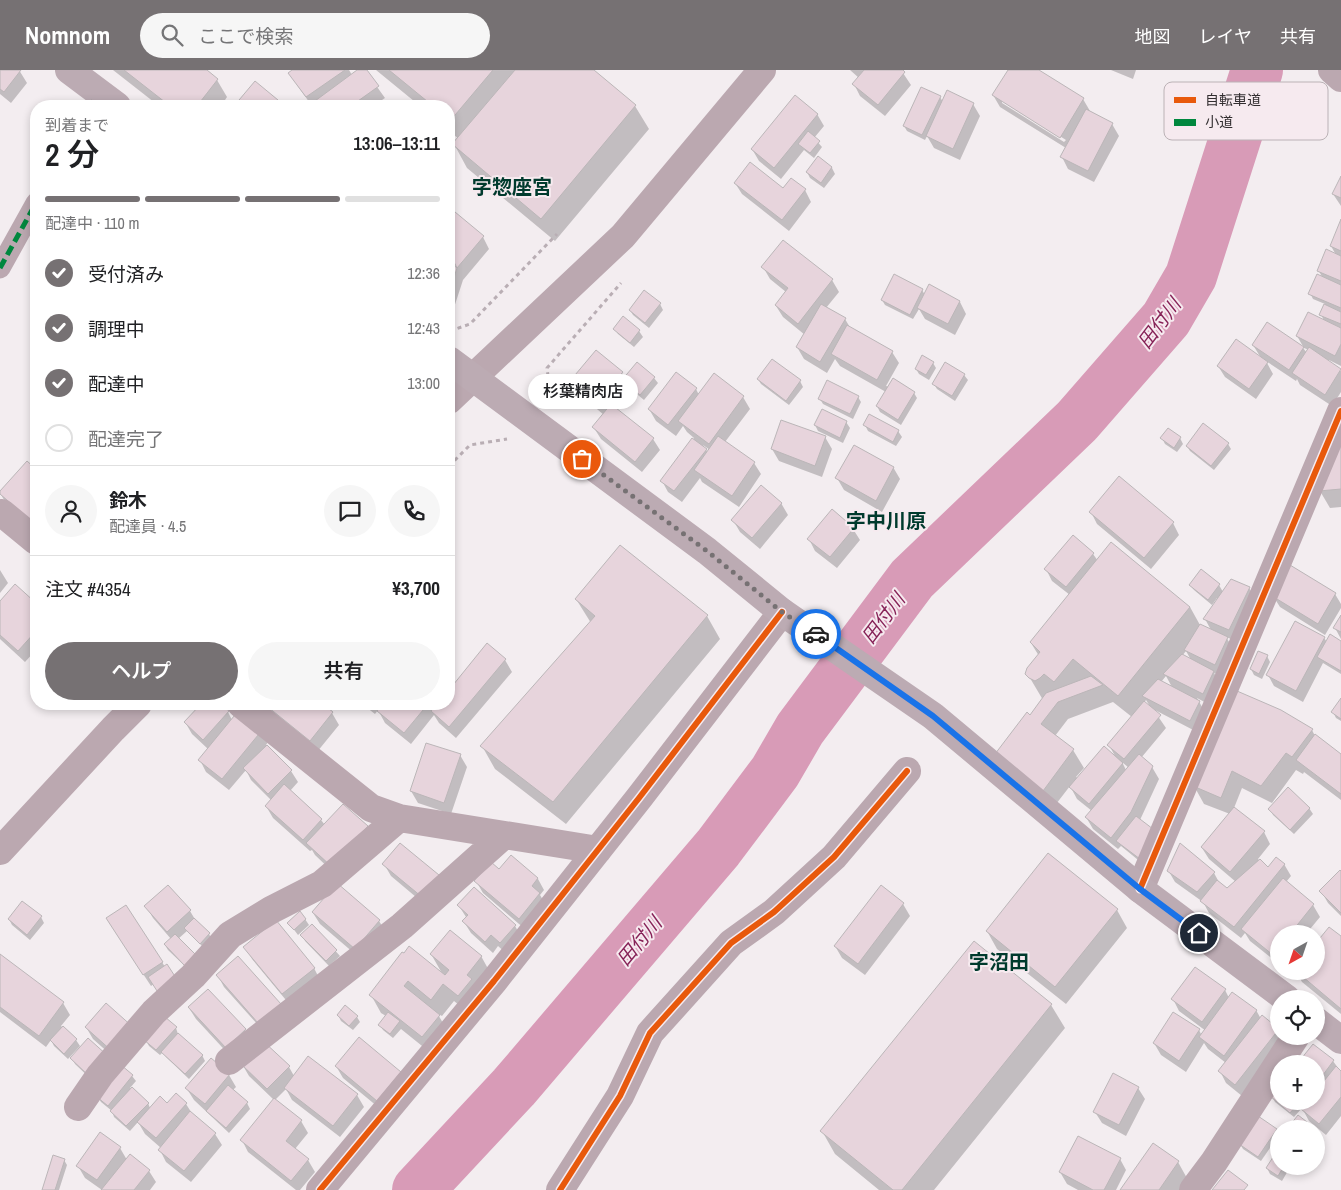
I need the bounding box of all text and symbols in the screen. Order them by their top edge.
search box [140,13,490,58]
text: Nomnom [25,19,110,51]
icon: search [158,21,186,49]
text: ここで検索 [198,23,293,49]
text: 地図 [1135,24,1171,49]
text: レイヤ [1199,24,1252,49]
text: 共有 [1280,24,1316,49]
legend [1164,82,1328,140]
text: 自転車道 [1205,91,1261,109]
text: 小道 [1205,113,1233,131]
text: 到着まで [45,114,109,136]
text: 13:06–13:11 [353,130,440,156]
text: 2 分 [45,133,99,176]
district label: 字惣座宮 [472,173,552,200]
text: 配達中 · 110 m [45,212,139,234]
icon: check [45,259,73,287]
text: 受付済み [88,261,164,287]
text: 12:36 [407,262,440,284]
water label: 田付川 [1131,291,1188,354]
icon: check [45,314,73,342]
text: 調理中 [88,316,145,342]
text: 12:43 [407,317,440,339]
icon: check [45,369,73,397]
text: 配達中 [88,371,145,397]
text: 13:00 [407,372,440,394]
callout: 杉葉精肉店 [527,374,637,409]
text: 杉葉精肉店 [543,380,623,402]
text: 配達完了 [88,426,164,452]
pin [561,438,603,480]
icon: bag [568,445,596,473]
button: person [45,485,97,537]
button: chat [324,485,376,537]
button: phone [388,485,440,537]
text: 鈴木 [109,487,147,513]
district label: 字中川原 [846,507,926,534]
text: 配達員 · 4.5 [109,515,186,537]
text: ¥3,700 [392,575,440,601]
text: 注文 #4354 [45,576,131,602]
water label: 田付川 [855,586,912,649]
courier [791,609,841,659]
icon: car [802,620,830,648]
button: ヘルプ [45,642,238,700]
button: 共有 [248,642,440,700]
water label: 田付川 [611,909,669,971]
pin [1178,912,1220,954]
icon: home [1185,919,1213,947]
north arrow [1270,925,1325,980]
map controls [1270,925,1325,1175]
district label: 字沼田 [969,948,1029,975]
button: locate [1270,990,1325,1045]
button: + [1270,1055,1325,1110]
button: − [1270,1120,1325,1175]

